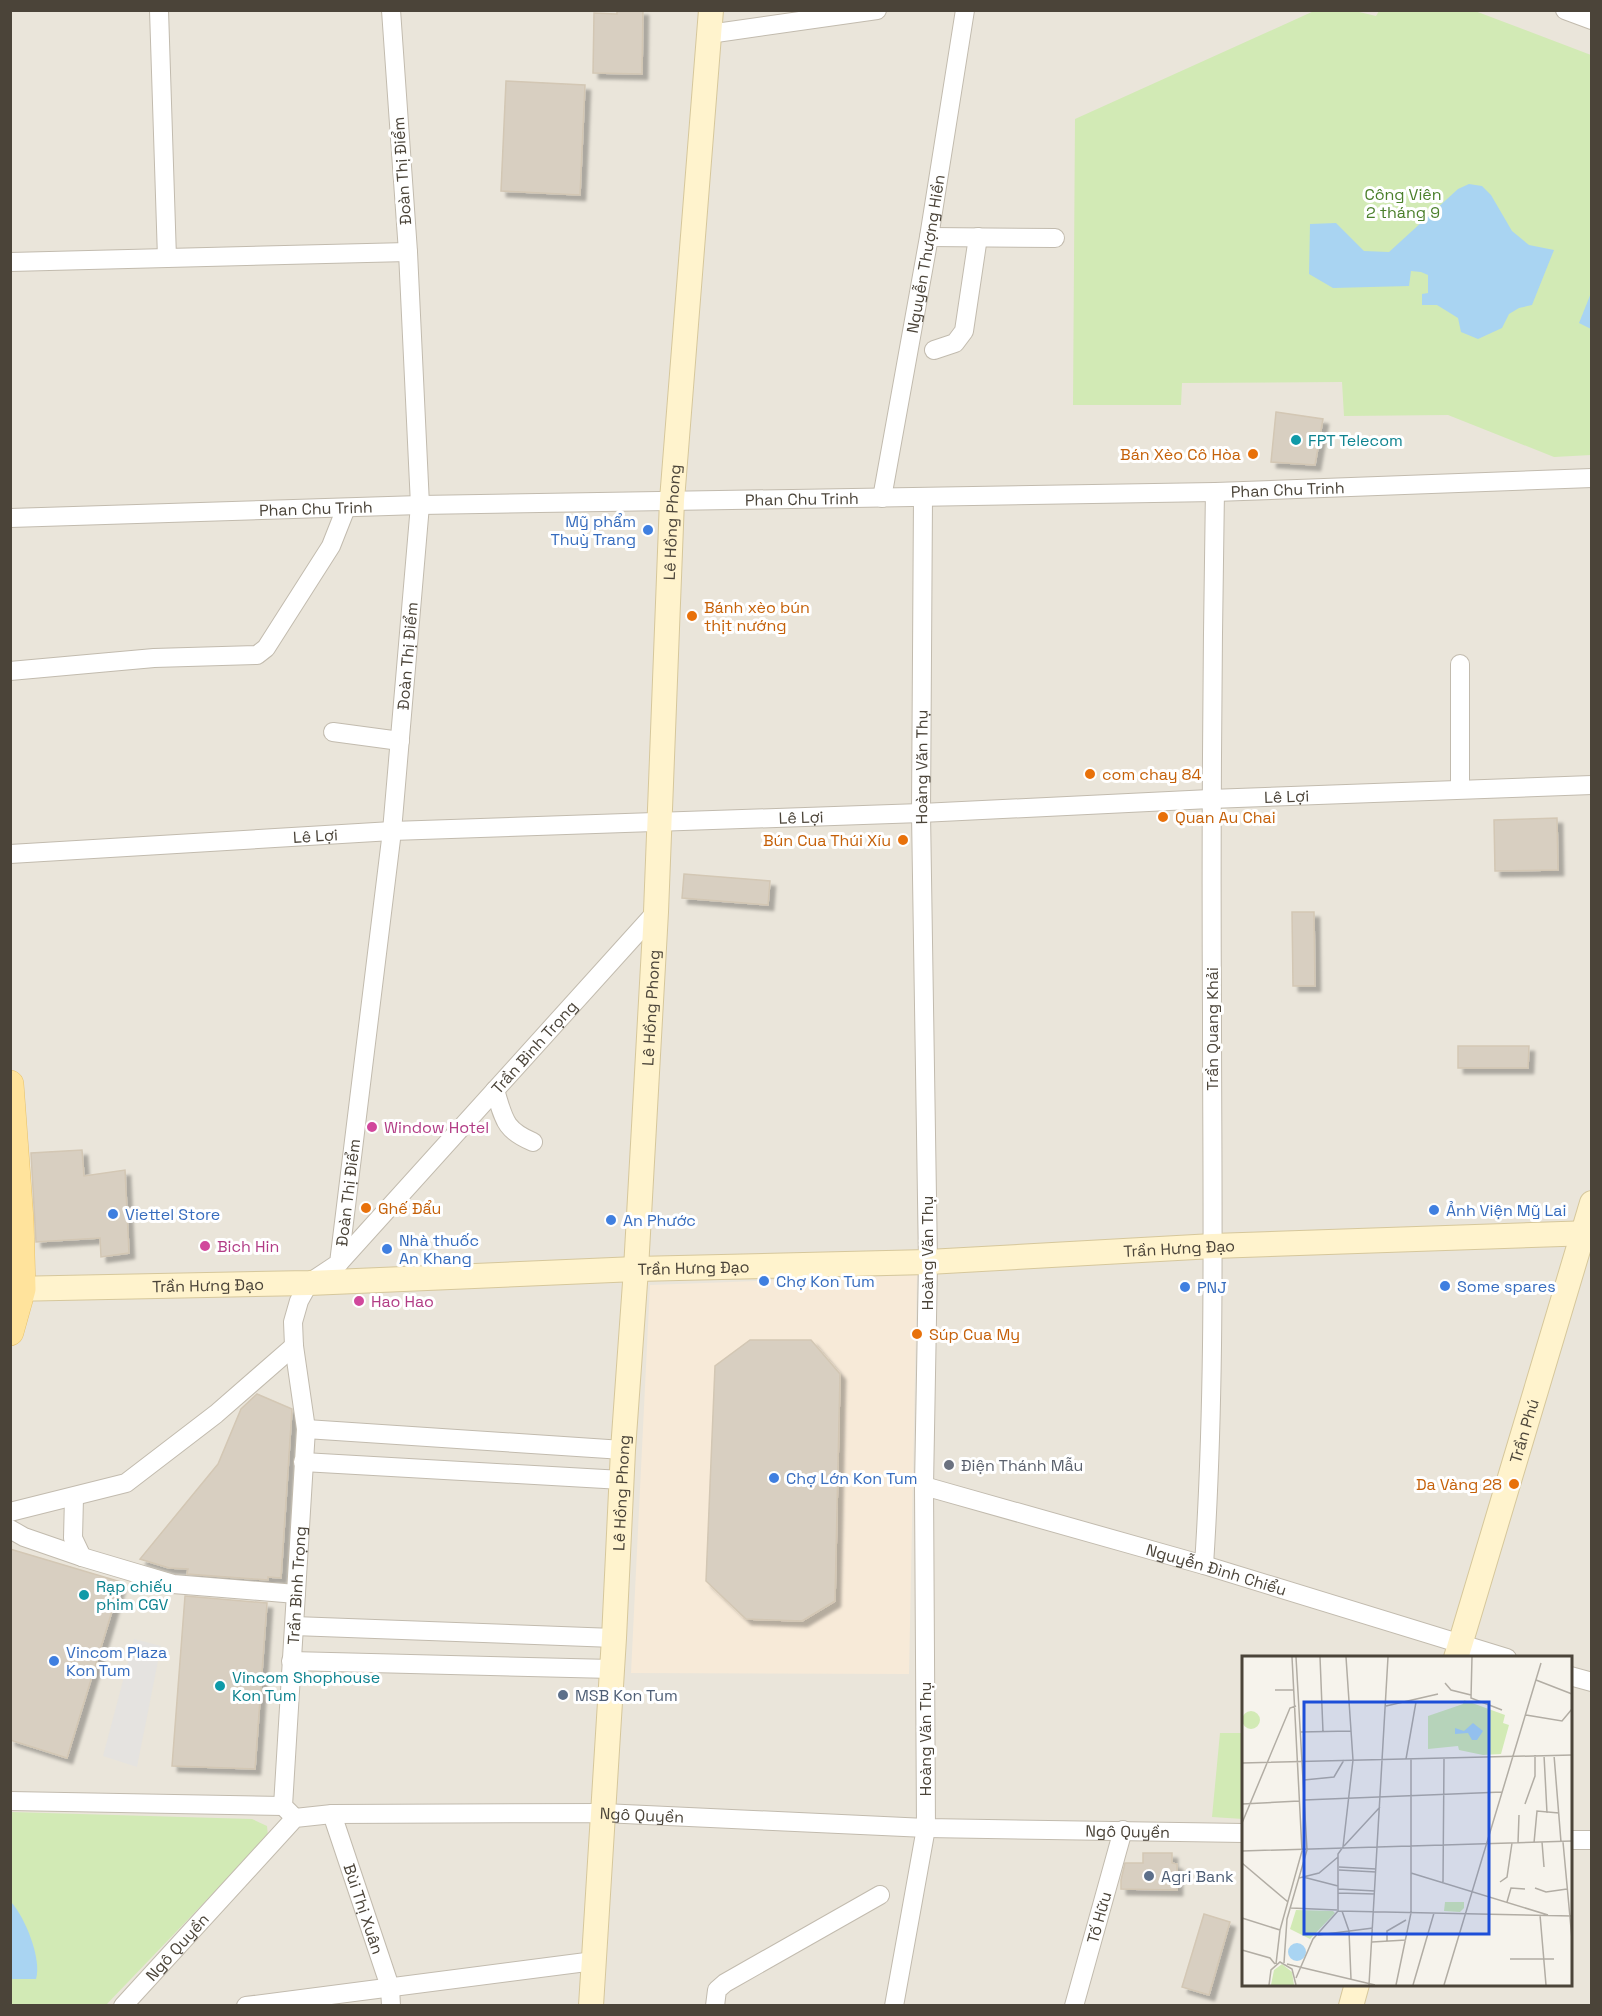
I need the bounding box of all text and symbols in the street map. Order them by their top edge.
street label: Đoàn Thị Điểm [388,116,416,226]
street label: Nguyễn Thượng Hiền [901,173,949,335]
park label: Công Viên 2 tháng 9 [1364,184,1442,223]
place label: FPT Telecom [1308,430,1403,451]
marker: FPT Telecom [1289,433,1303,447]
place label: Bán Xèo Cô Hòa [1120,444,1241,465]
marker: Bán Xèo Cô Hòa [1246,447,1260,461]
street label: Lê Hồng Phong [658,463,685,581]
street label: Phan Chu Trinh [1230,477,1345,502]
street label: Phan Chu Trinh [745,487,859,510]
street label: Phan Chu Trinh [259,496,373,521]
place label: Mỹ phẩm Thuỳ Trang [550,511,636,550]
marker: Mỹ phẩm Thuỳ Trang [641,523,655,537]
place label: Bánh xèo bún thịt nướng [704,597,810,636]
street label: Đoàn Thị Điểm [392,601,422,711]
marker: Bánh xèo bún thịt nướng [685,609,699,623]
street label: Hoàng Văn Thụ [910,710,932,824]
place label: com chay 84 [1102,764,1202,785]
marker: com chay 84 [1083,767,1097,781]
street label: Lê Lợi [1264,785,1310,808]
street label: Lê Lợi [778,806,824,828]
place label: Quan Au Chai [1175,807,1276,828]
marker: Quan Au Chai [1156,810,1170,824]
street label: Lê Lợi [292,824,339,847]
place label: Bún Cua Thúi Xíu [763,830,891,851]
marker: Bún Cua Thúi Xíu [896,833,910,847]
street label: Lê Hồng Phong [637,949,664,1066]
street label: Trần Quang Khải [1202,967,1223,1091]
street label: Trần Bình Trọng [486,996,582,1098]
place label: Window Hotel [384,1117,489,1138]
marker: Window Hotel [365,1120,379,1134]
street label: Đoàn Thị Điểm [331,1138,365,1248]
street label: Hoàng Văn Thụ [917,1196,938,1310]
place label: Ghế Đẩu [378,1198,441,1219]
place label: Ảnh Viện Mỹ Lai [1446,1200,1566,1221]
marker: Ghế Đẩu [359,1201,373,1215]
marker: Ảnh Viện Mỹ Lai [1427,1203,1441,1217]
place label: Viettel Store [125,1204,220,1225]
marker: Viettel Store [106,1207,120,1221]
place label: An Phước [623,1210,696,1231]
marker: An Phước [604,1213,618,1227]
place label: Nhà thuốc An Khang [399,1230,479,1269]
street label: Trần Hưng Đạo [1123,1235,1235,1262]
place label: Bich Hin [217,1236,279,1257]
marker: Bich Hin [198,1239,212,1253]
marker: Nhà thuốc An Khang [380,1242,394,1256]
street label: Trần Hưng Đạo [637,1256,750,1279]
place label: Chợ Kon Tum [776,1271,875,1292]
street label: Trần Hưng Đạo [152,1273,264,1297]
marker: Chợ Kon Tum [757,1274,771,1288]
place label: Some spares [1457,1276,1556,1297]
place label: PNJ [1197,1277,1227,1298]
marker: Some spares [1438,1279,1452,1293]
marker: PNJ [1178,1280,1192,1294]
place label: Hao Hao [371,1291,434,1312]
marker: Hao Hao [352,1294,366,1308]
place label: Súp Cua My [929,1324,1020,1345]
marker: Súp Cua My [910,1327,924,1341]
street label: Trần Phú [1504,1396,1543,1466]
street label: Lê Hồng Phong [608,1434,635,1551]
place label: Điện Thánh Mẫu [961,1455,1083,1476]
marker: Điện Thánh Mẫu [942,1458,956,1472]
place label: Chợ Lớn Kon Tum [786,1468,918,1489]
marker: Chợ Lớn Kon Tum [767,1471,781,1485]
place label: Da Vàng 28 [1416,1474,1502,1495]
marker: Da Vàng 28 [1507,1477,1521,1491]
street label: Trần Bình Trọng [282,1525,311,1645]
street label: Nguyễn Đình Chiểu [1144,1539,1289,1600]
place label: Rạp chiếu phim CGV [96,1576,172,1615]
marker: Rạp chiếu phim CGV [77,1588,91,1602]
place label: Vincom Plaza Kon Tum [66,1642,167,1681]
marker: Vincom Plaza Kon Tum [47,1654,61,1668]
inset map [1242,1656,1572,1986]
place label: Vincom Shophouse Kon Tum [232,1667,380,1706]
marker: Vincom Shophouse Kon Tum [213,1679,227,1693]
street label: Hoàng Văn Thụ [915,1682,936,1796]
place label: MSB Kon Tum [575,1685,678,1706]
marker: MSB Kon Tum [556,1688,570,1702]
street label: Ngô Quyền [599,1802,685,1827]
street label: Ngô Quyền [1085,1820,1170,1842]
street label: Bùi Thị Xuân [339,1861,389,1957]
place label: Agri Bank [1161,1866,1234,1887]
marker: Agri Bank [1142,1869,1156,1883]
street label: Tố Hữu [1081,1889,1116,1946]
street label: Ngô Quyền [141,1909,213,1985]

